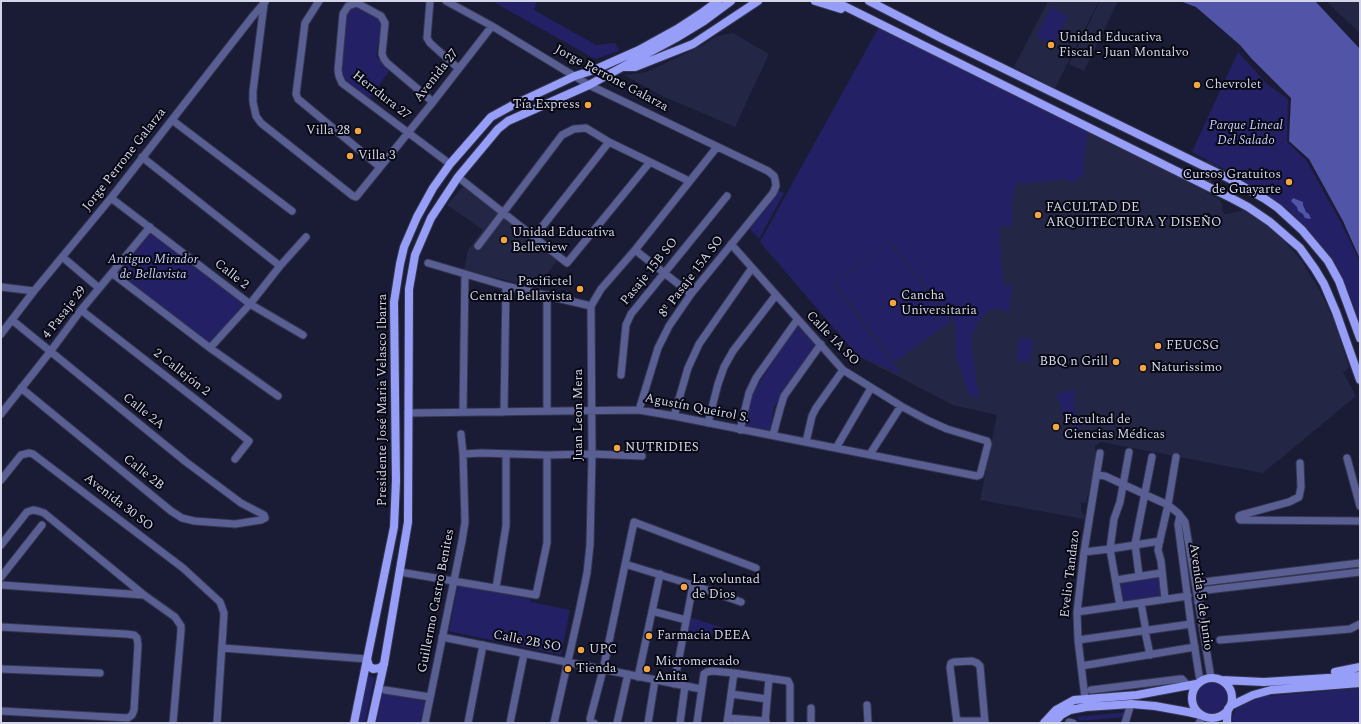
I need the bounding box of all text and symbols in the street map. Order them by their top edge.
place label: Unidad Educativa Fiscal - Juan Montalvo [1059,30,1189,61]
marker: Unidad Educativa Fiscal - Juan Montalvo [1046,40,1056,50]
street label: Jorge Perrone Galarza [551,42,671,116]
street label: Avenida 27 [411,46,463,106]
street label: Herrdura 27 [349,68,413,124]
place label: Chevrolet [1205,77,1261,93]
marker: Chevrolet [1192,80,1202,90]
place label: Tía Express [513,97,580,113]
marker: Tía Express [583,100,593,110]
street label: Jorge Perrone Galarza [80,105,170,215]
park label: Parque Lineal Del Salado [1209,118,1283,149]
place label: Villa 28 [306,123,350,139]
marker: Villa 28 [353,126,363,136]
place label: Villa 3 [358,148,395,164]
marker: Villa 3 [345,151,355,161]
place label: Cursos Gratuitos de Guayarte [1183,167,1281,198]
marker: Cursos Gratuitos de Guayarte [1284,177,1294,187]
place label: FACULTAD DE ARQUITECTURA Y DISEÑO [1046,200,1222,231]
marker: FACULTAD DE ARQUITECTURA Y DISEÑO [1033,210,1043,220]
place label: Unidad Educativa Belleview [512,225,615,256]
street label: 8º Pasaje 15A SO [656,233,728,321]
marker: Unidad Educativa Belleview [499,235,509,245]
street label: Pasaje 15B SO [618,235,682,309]
park label: Antiguo Mirador de Bellavista [108,252,198,283]
street label: Calle 2 [211,257,251,293]
place label: Pacifictel Central Bellavista [470,274,572,305]
street label: 4 Pasaje 29 [40,283,90,343]
marker: Pacifictel Central Bellavista [575,284,585,294]
place label: Cancha Universitaria [901,288,977,319]
street label: Presidente José Maria Velasco Ibarra [375,294,391,506]
marker: Cancha Universitaria [888,298,898,308]
street label: Calle 1A SO [802,308,862,370]
place label: FEUCSG [1166,338,1219,354]
marker: FEUCSG [1153,341,1163,351]
street label: 2 Callejón 2 [149,346,213,400]
place label: BBQ n Grill [1039,354,1108,370]
marker: BBQ n Grill [1111,357,1121,367]
place label: Naturissimo [1151,360,1222,376]
marker: Naturissimo [1138,363,1148,373]
street label: Juan Leon Mera [571,369,587,461]
street label: Calle 2A [119,390,167,434]
street label: Agustín Queirol S. [643,391,751,427]
place label: Facultad de Ciencias Médicas [1064,412,1165,443]
marker: Facultad de Ciencias Médicas [1051,422,1061,432]
place label: NUTRIDIES [625,440,699,456]
marker: NUTRIDIES [612,443,622,453]
street label: Calle 2B [119,452,167,494]
street label: Avenida 30 SO [80,471,156,535]
street label: Guillermo Castro Benites [415,528,459,674]
street label: Evelio Tandazo [1058,529,1084,619]
street label: Avenida 5 de Junio [1185,543,1215,651]
place label: La voluntad de Dios [692,572,760,603]
marker: La voluntad de Dios [679,582,689,592]
street label: Calle 2B SO [492,628,562,656]
place label: Farmacia DEEA [657,628,750,644]
marker: Farmacia DEEA [644,631,654,641]
place label: UPC [589,642,617,658]
marker: UPC [576,645,586,655]
place label: Micromercado Anita [655,654,739,685]
place label: Tienda [576,661,616,677]
marker: Tienda [563,664,573,674]
marker: Micromercado Anita [642,664,652,674]

